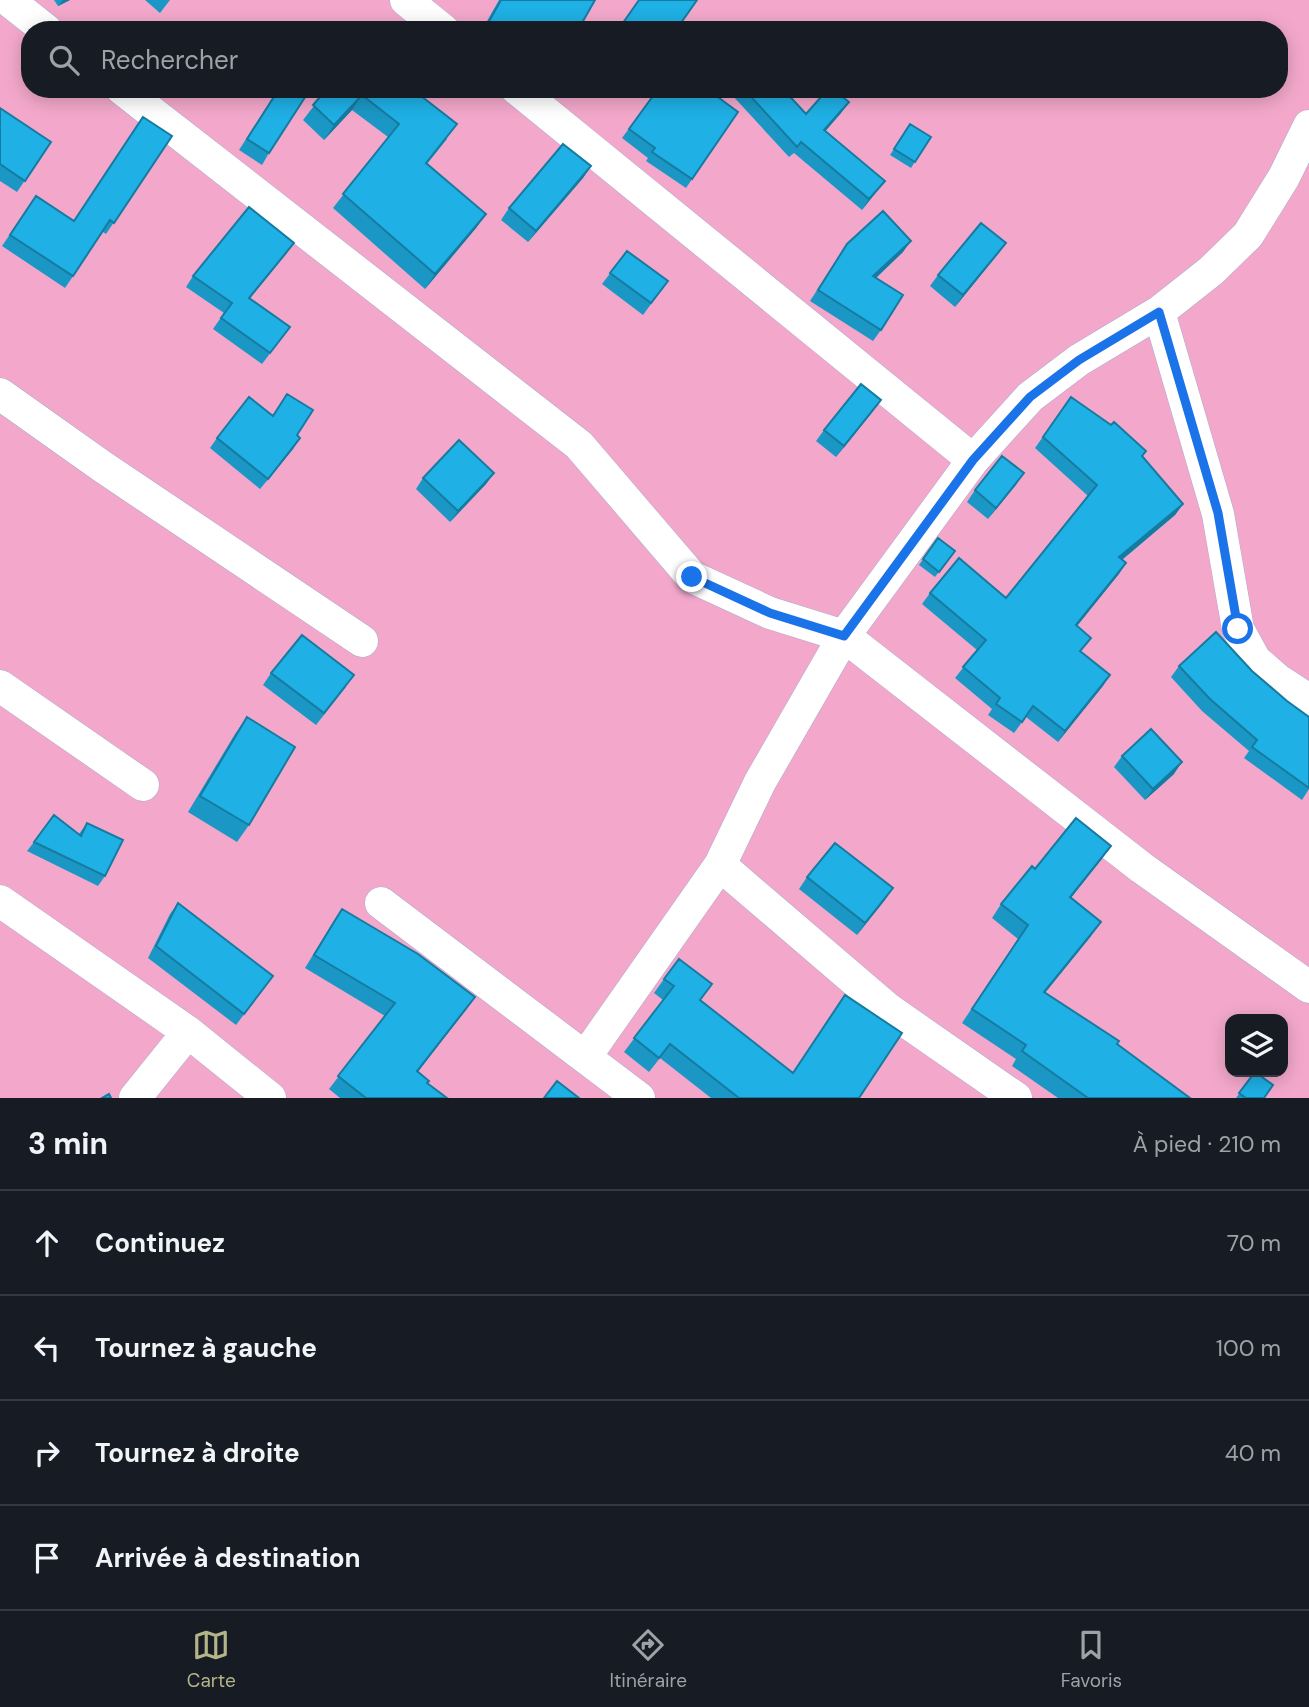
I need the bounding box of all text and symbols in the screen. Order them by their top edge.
search box [21,21,1288,98]
icon: search [45,41,83,79]
text: Rechercher [101,43,238,77]
route end [676,561,707,592]
route start [1222,613,1253,644]
map controls [1225,1014,1288,1077]
button: layers [1225,1014,1288,1077]
text: 3 min [28,1124,108,1163]
text: À pied · 210 m [1133,1129,1281,1159]
icon: ahead [28,1224,66,1262]
text: Continuez [95,1226,225,1260]
text: 70 m [1227,1228,1281,1258]
icon: left [28,1329,66,1367]
text: Tournez à gauche [95,1331,317,1365]
text: 100 m [1216,1333,1281,1363]
icon: right [28,1434,66,1472]
text: Tournez à droite [95,1436,300,1470]
text: 40 m [1225,1438,1281,1468]
icon: arrive [28,1539,66,1577]
text: Arrivée à destination [95,1541,361,1575]
tab: Carte [187,1626,236,1693]
tab: Itinéraire [609,1626,687,1693]
tab: Favoris [1061,1626,1122,1693]

